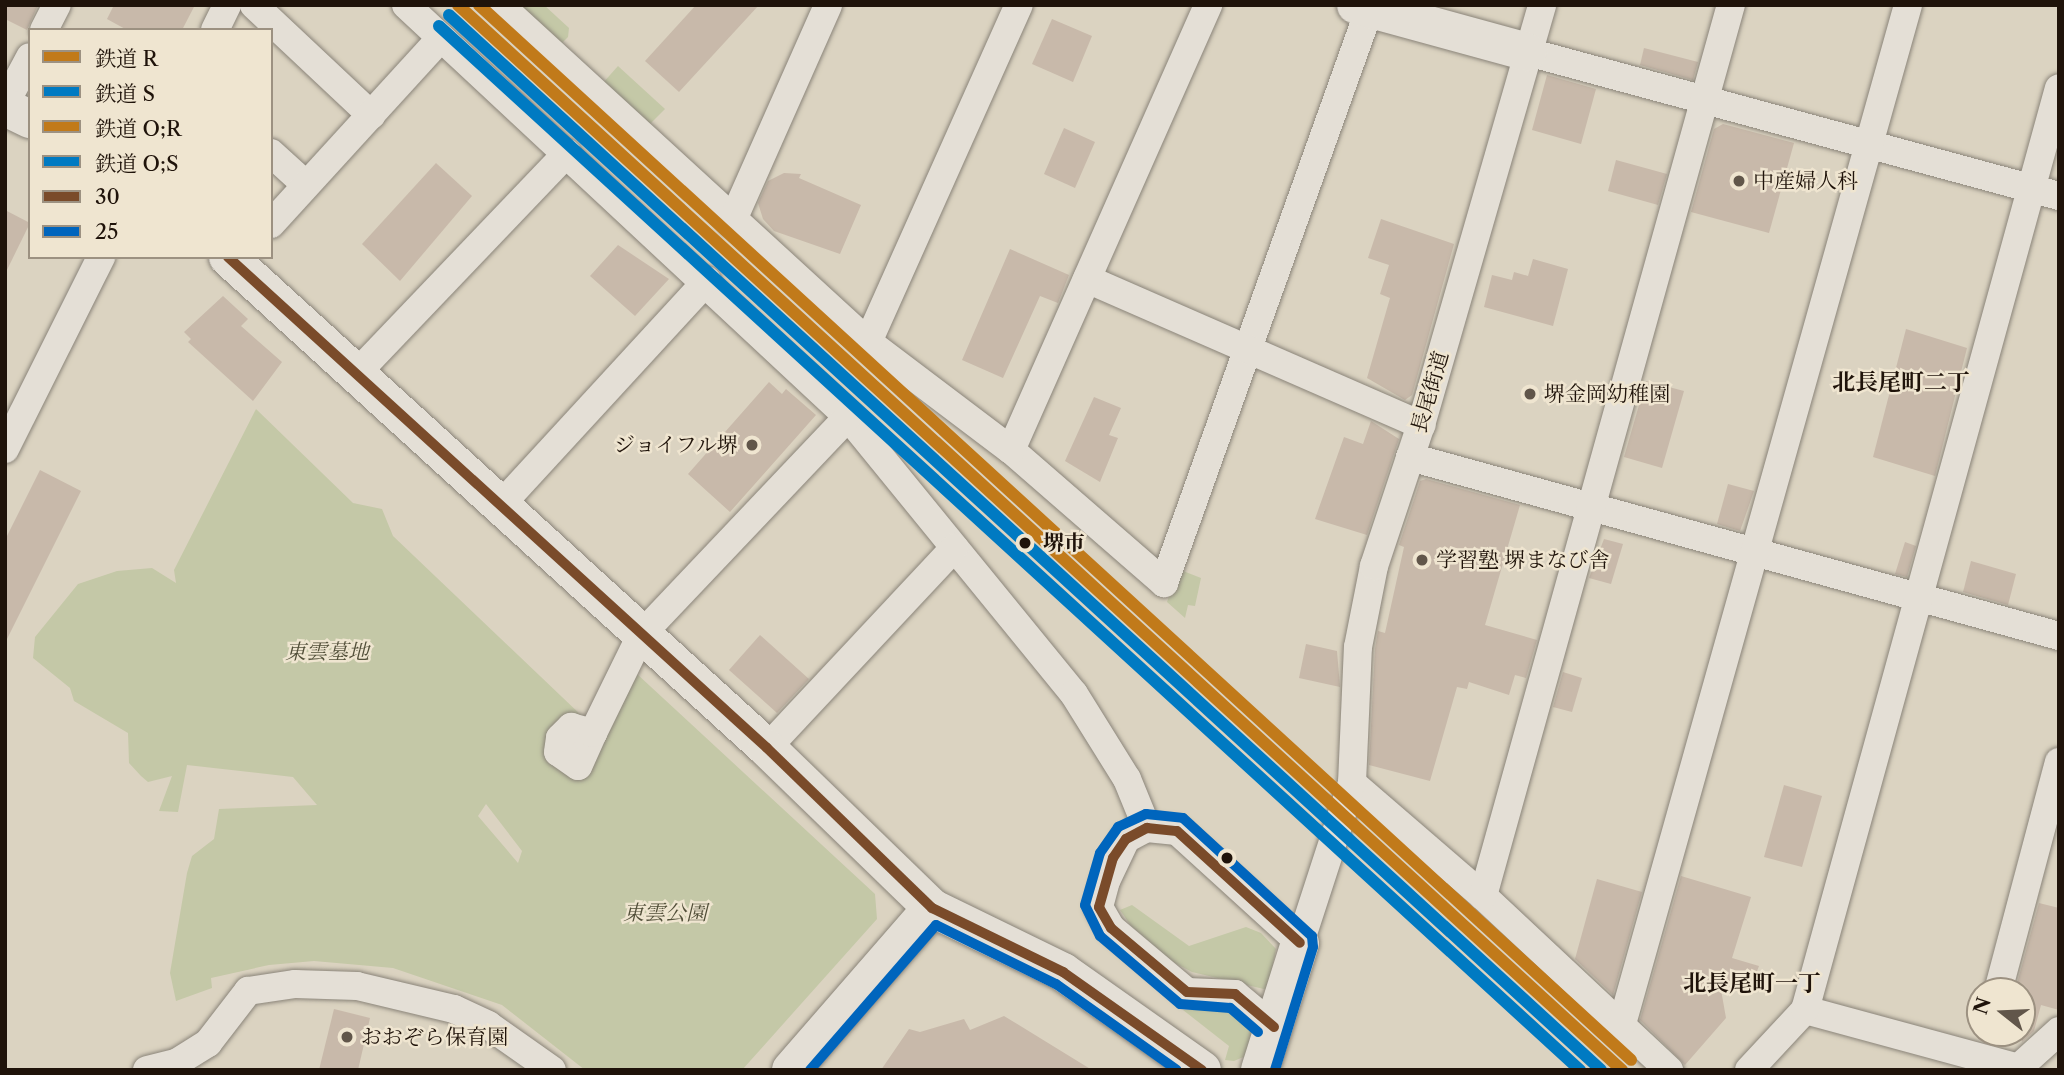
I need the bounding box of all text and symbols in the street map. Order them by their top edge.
legend [28,28,273,259]
text: 鉄道 R [95,46,158,71]
text: 鉄道 S [95,81,155,106]
text: 鉄道 O;R [95,116,181,141]
text: 鉄道 O;S [95,151,179,176]
place label: 中産婦人科 [1753,168,1858,194]
marker: 中産婦人科 [1731,173,1747,189]
text: 30 [95,184,120,209]
text: 25 [95,219,118,244]
street label: 長尾街道 [1406,348,1454,436]
district label: 北長尾町二丁 [1832,368,1970,396]
place label: 堺金岡幼稚園 [1544,381,1670,407]
marker: 堺金岡幼稚園 [1522,386,1538,402]
place label: ジョイフル堺 [612,432,738,458]
marker: ジョイフル堺 [744,437,760,453]
place label: 堺市 [1043,530,1085,556]
marker: 堺市 [1013,531,1037,555]
place label: 学習塾 堺まなび舎 [1436,547,1610,573]
marker: 学習塾 堺まなび舎 [1414,552,1430,568]
park label: 東雲墓地 [285,639,369,665]
unlabelled marker [1220,851,1234,865]
park label: 東雲公園 [623,900,707,926]
district label: 北長尾町一丁 [1683,969,1821,997]
north arrow [1966,977,2036,1047]
text: N [1969,995,1996,1017]
place label: おおぞら保育園 [361,1024,508,1050]
marker: おおぞら保育園 [339,1029,355,1045]

